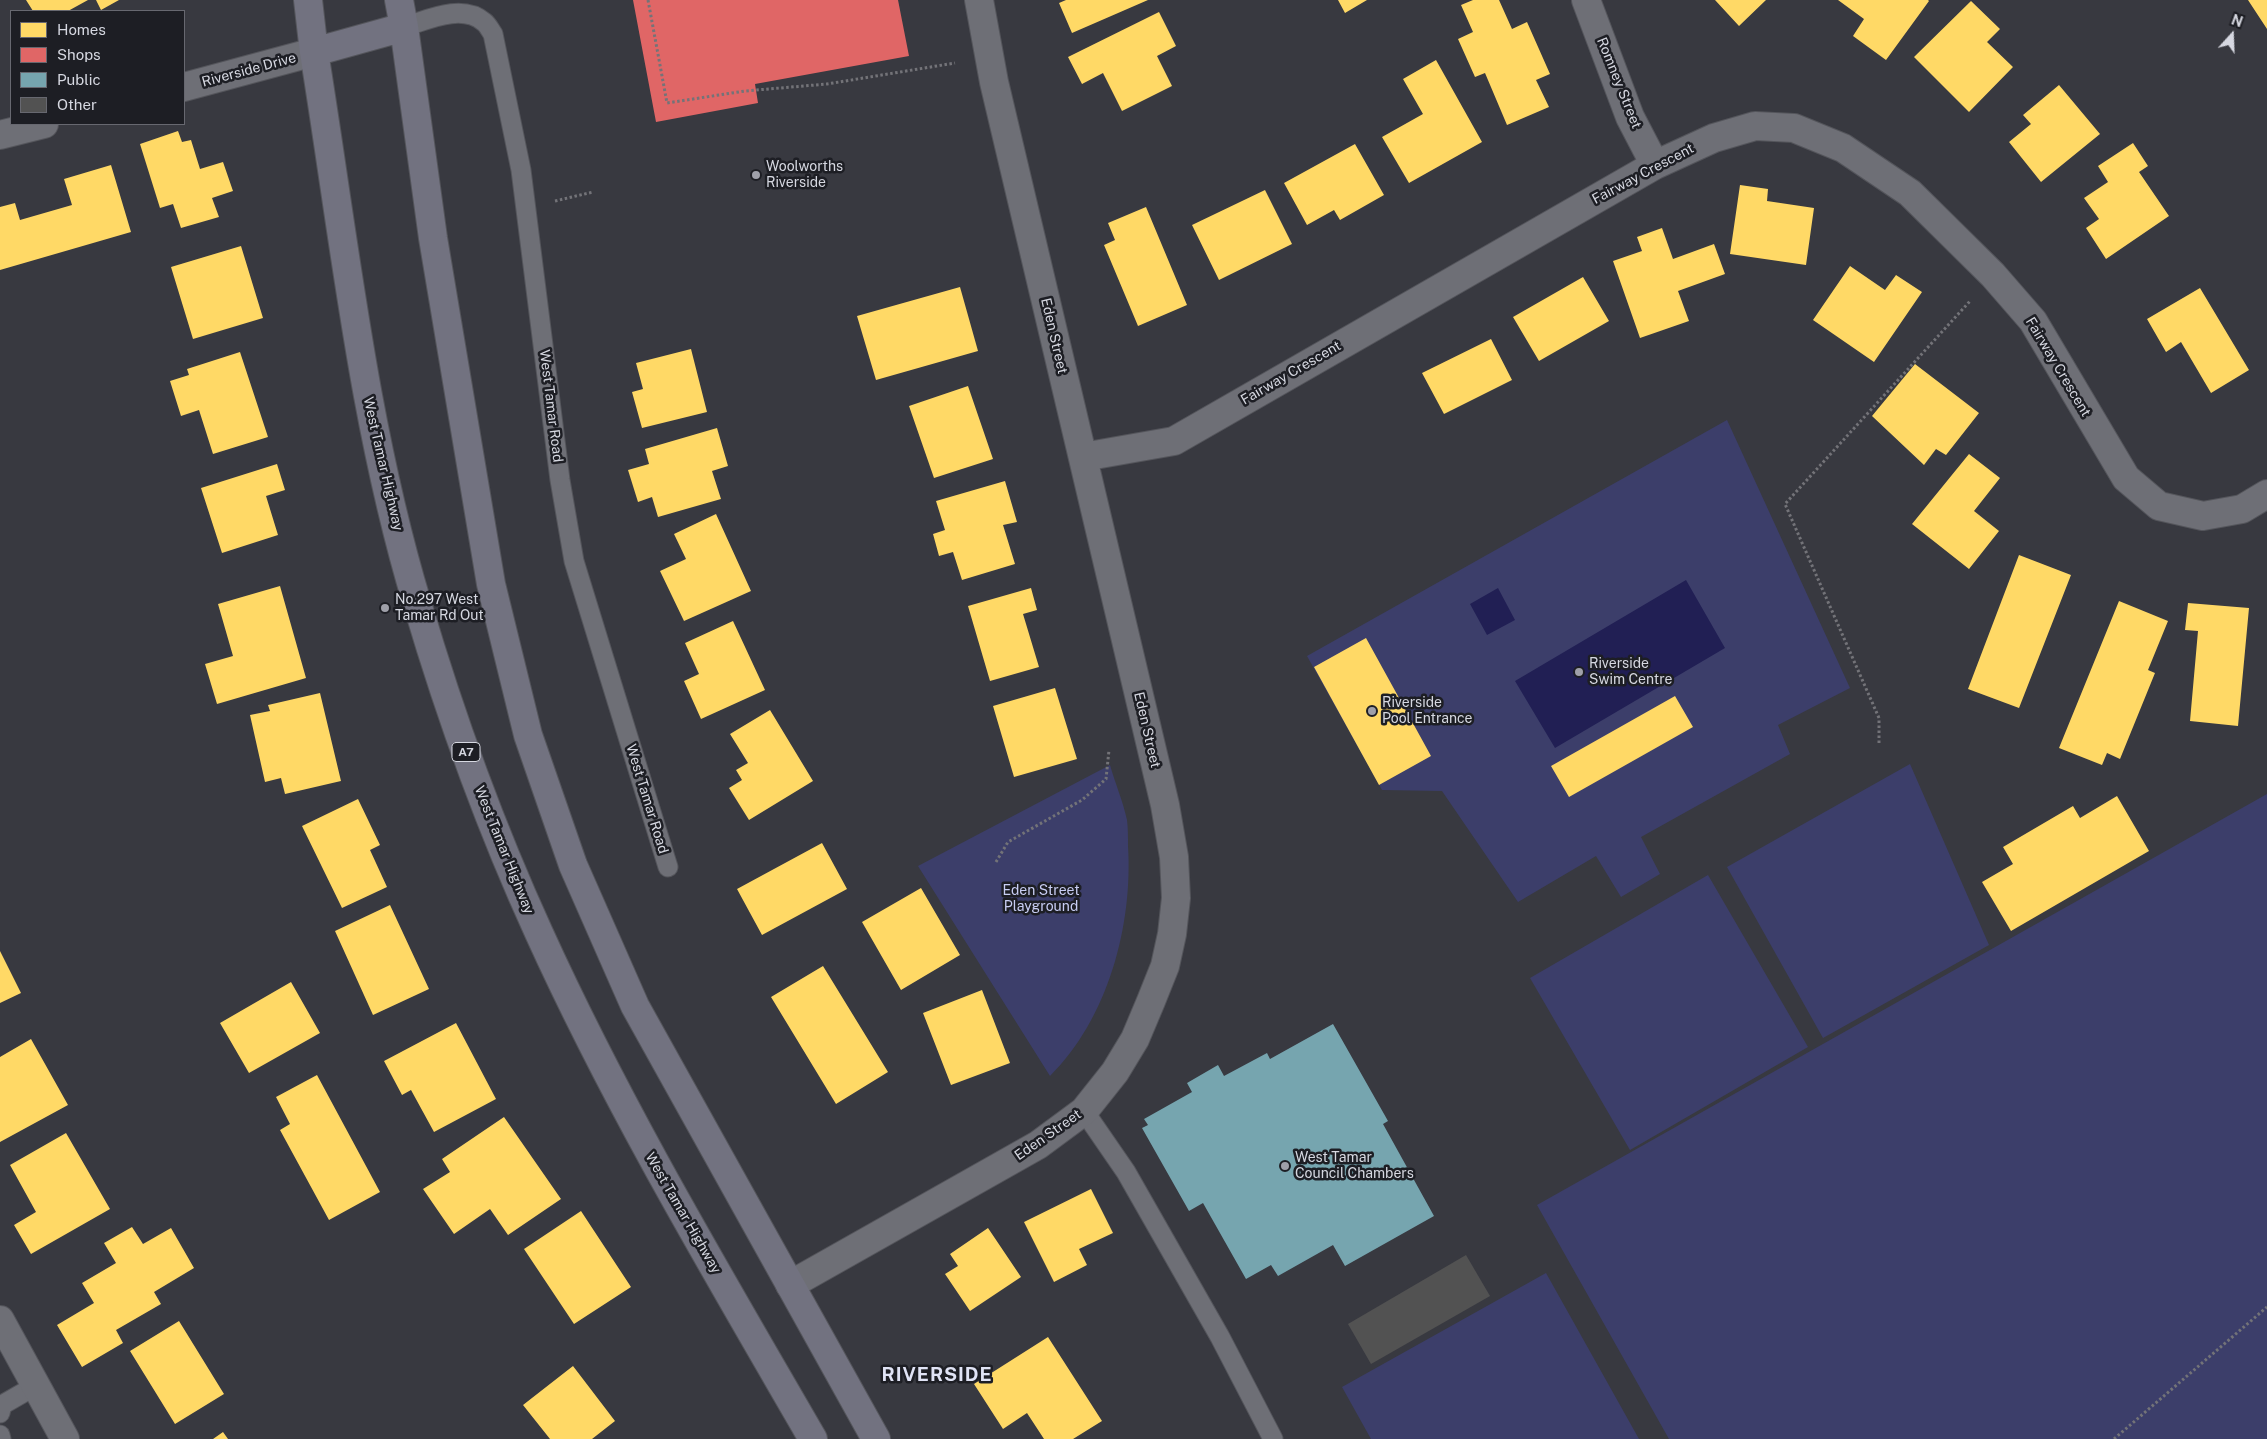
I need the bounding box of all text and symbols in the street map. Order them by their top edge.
legend [10,10,185,125]
north arrow [2207,10,2257,60]
text: N [2229,12,2245,30]
text: Homes [57,21,106,38]
street label: Romney Street [1593,35,1645,131]
text: Shops [57,46,101,63]
street label: Riverside Drive [200,49,298,91]
text: Public [57,71,101,88]
text: Other [57,96,97,113]
street label: Fairway Crescent [1589,140,1697,208]
place label: Woolworths Riverside [766,159,843,192]
marker: Woolworths Riverside [750,169,762,181]
street label: Eden Street [1037,296,1071,376]
street label: Fairway Crescent [2022,314,2094,420]
street label: Fairway Crescent [1238,337,1344,409]
street label: West Tamar Road [536,349,566,463]
street label: West Tamar Highway [359,395,407,533]
place label: No.297 West Tamar Rd Out [395,592,484,624]
marker: No.297 West Tamar Rd Out [379,602,391,614]
place label: Riverside Swim Centre [1589,656,1673,689]
marker: Riverside Swim Centre [1573,666,1585,678]
street label: Eden Street [1130,690,1164,770]
place label: Riverside Pool Entrance [1382,695,1473,728]
marker: Riverside Pool Entrance [1366,705,1378,717]
road number: A7 [452,742,480,762]
street label: West Tamar Road [622,742,672,856]
street label: West Tamar Highway [471,783,537,917]
park label: Eden Street Playground [1002,883,1080,916]
street label: Eden Street [1012,1106,1084,1164]
street label: West Tamar Highway [642,1150,724,1276]
place label: West Tamar Council Chambers [1295,1150,1414,1182]
marker: West Tamar Council Chambers [1279,1160,1291,1172]
district label: RIVERSIDE [880,1364,994,1386]

